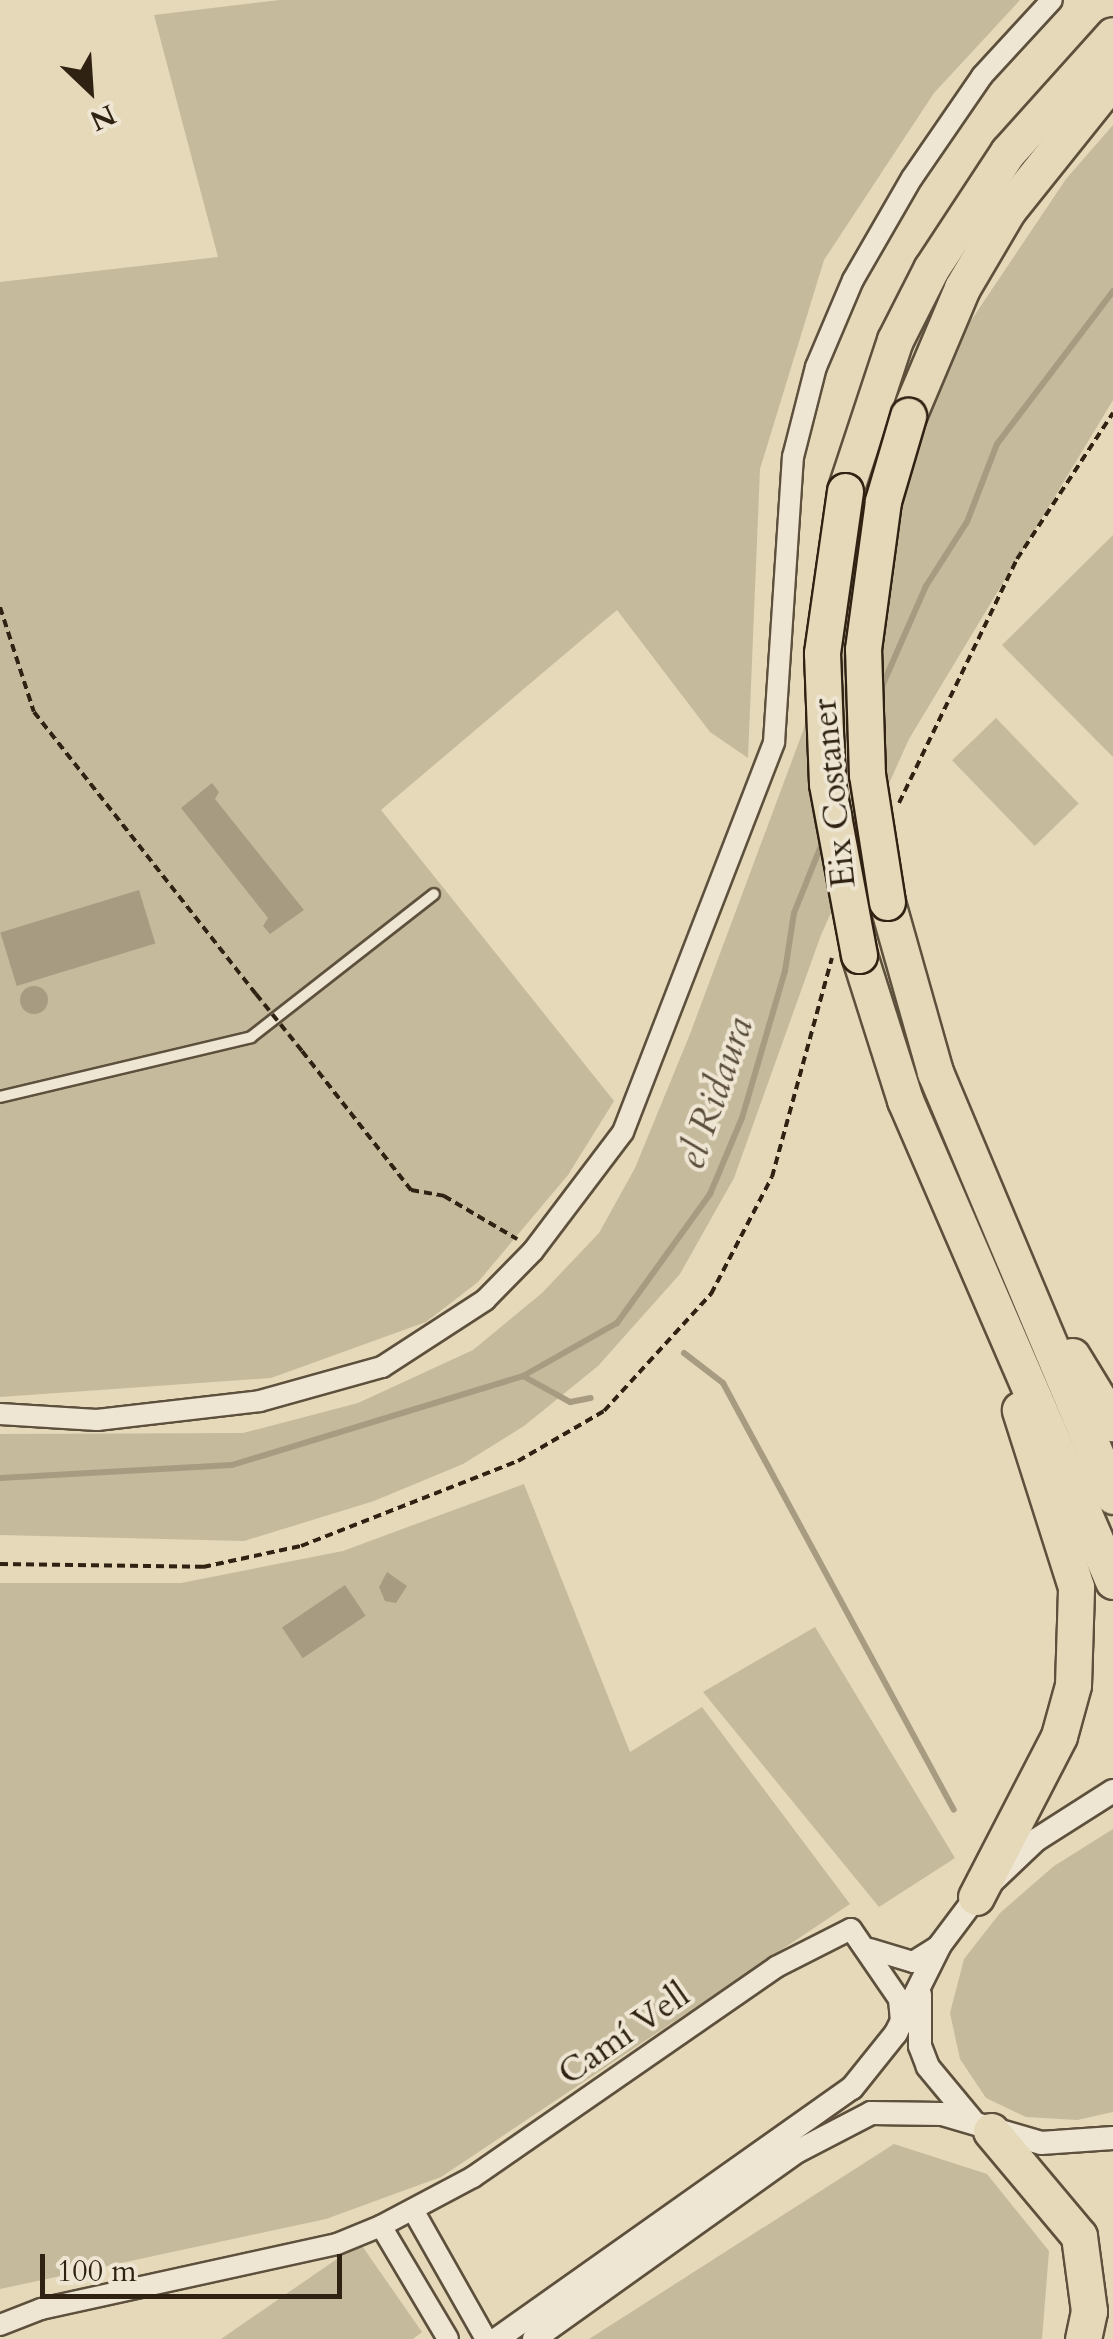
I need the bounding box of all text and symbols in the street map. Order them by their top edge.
north arrow [40,40,140,140]
text: N [84,95,122,140]
street label: Eix Costaner [803,696,865,890]
water label: el Ridaura [669,1011,763,1175]
street label: Camí Vell [550,1974,698,2094]
scale bar [45,2234,348,2296]
text: 100 m [57,2251,137,2292]

